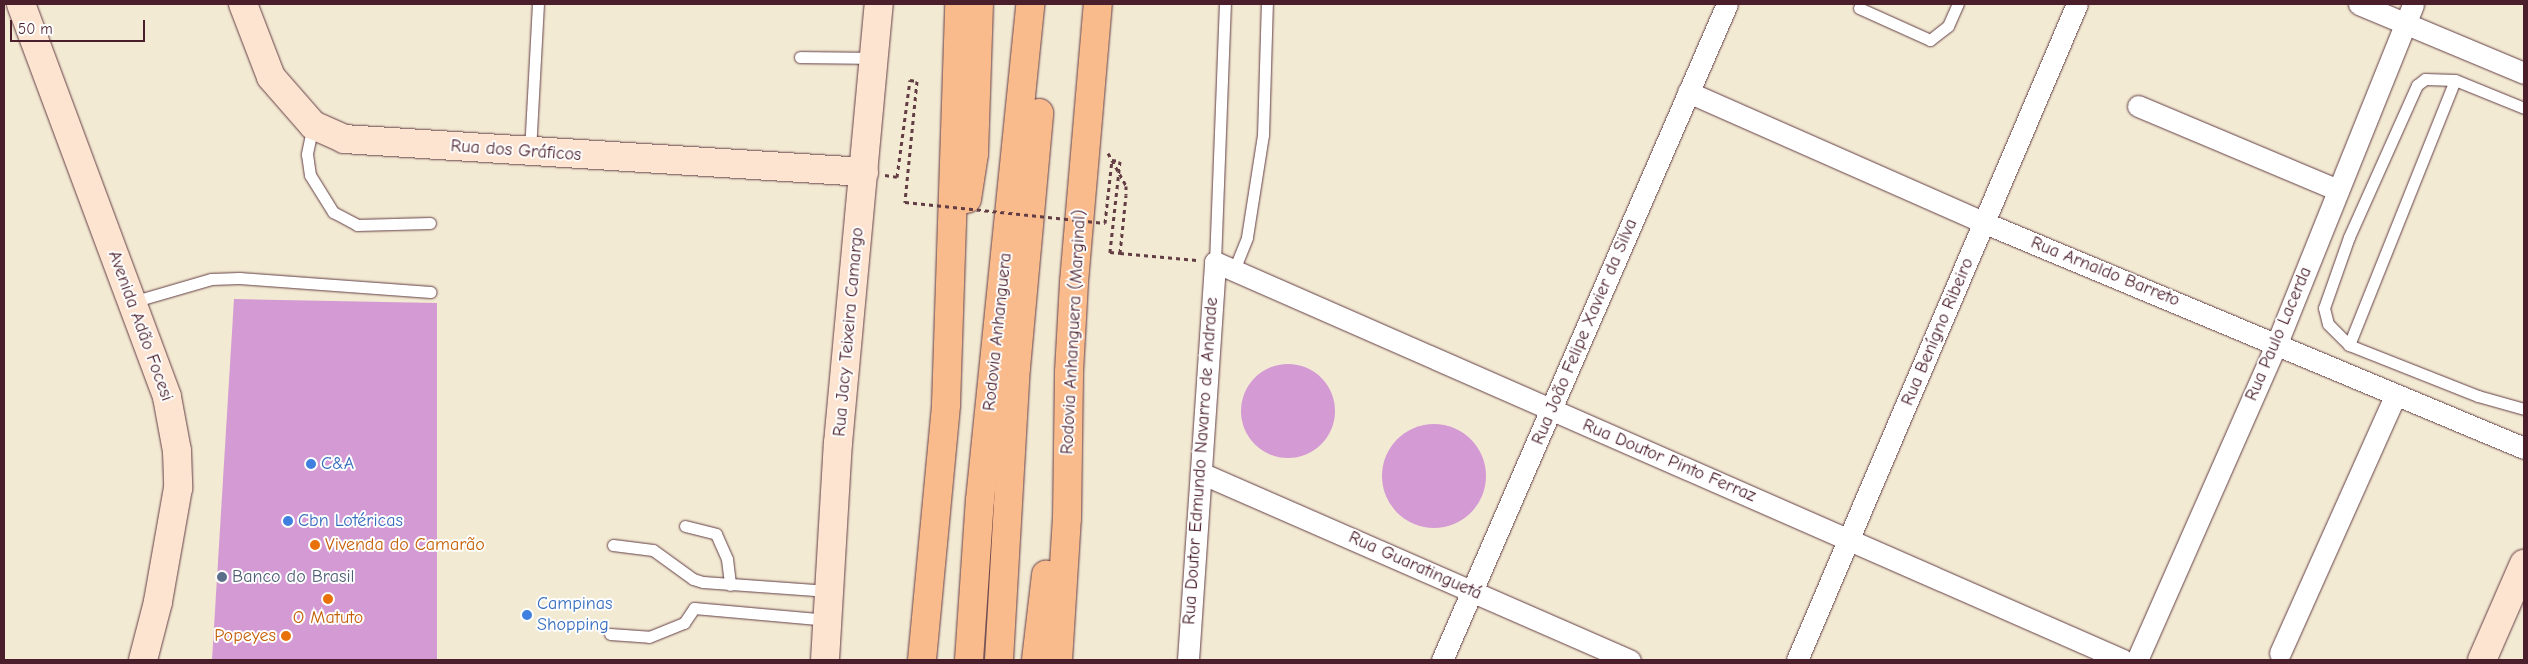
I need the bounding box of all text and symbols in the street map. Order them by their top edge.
scale bar [12,10,148,42]
text: 50 m [18,20,53,38]
street label: Rua dos Gráficos [450,136,582,166]
street label: Rodovia Anhanguera (Marginal) [1057,209,1091,455]
street label: Rua João Felipe Xavier da Silva [1527,216,1643,448]
street label: Rua Jacy Teixeira Camargo [829,226,869,438]
street label: Rua Arnaldo Barreto [2027,232,2183,312]
street label: Avenida Adão Focesi [103,248,177,404]
street label: Rodovia Anhanguera [979,252,1017,412]
street label: Rua Benígno Ribeiro [1897,255,1979,409]
street label: Rua Paulo Lacerda [2241,264,2317,404]
street label: Rua Doutor Edmundo Navarro de Andrade [1179,296,1223,626]
street label: Rua Doutor Pinto Ferraz [1579,415,1759,507]
place label: C&A [321,453,354,475]
marker: C&A [305,458,317,470]
place label: Cbn Lotéricas [298,510,403,532]
marker: Cbn Lotéricas [282,515,294,527]
street label: Rua Guaratinguetá [1345,527,1485,605]
place label: Vivenda do Camarão [325,534,485,556]
marker: Vivenda do Camarão [309,539,321,551]
place label: Banco do Brasil [232,566,354,588]
marker: Banco do Brasil [216,571,228,583]
marker: O Matuto [322,593,334,605]
place label: Campinas Shopping [537,594,613,636]
place label: O Matuto [293,607,363,629]
marker: Campinas Shopping [521,609,533,621]
place label: Popeyes [214,625,276,647]
marker: Popeyes [280,630,292,642]

